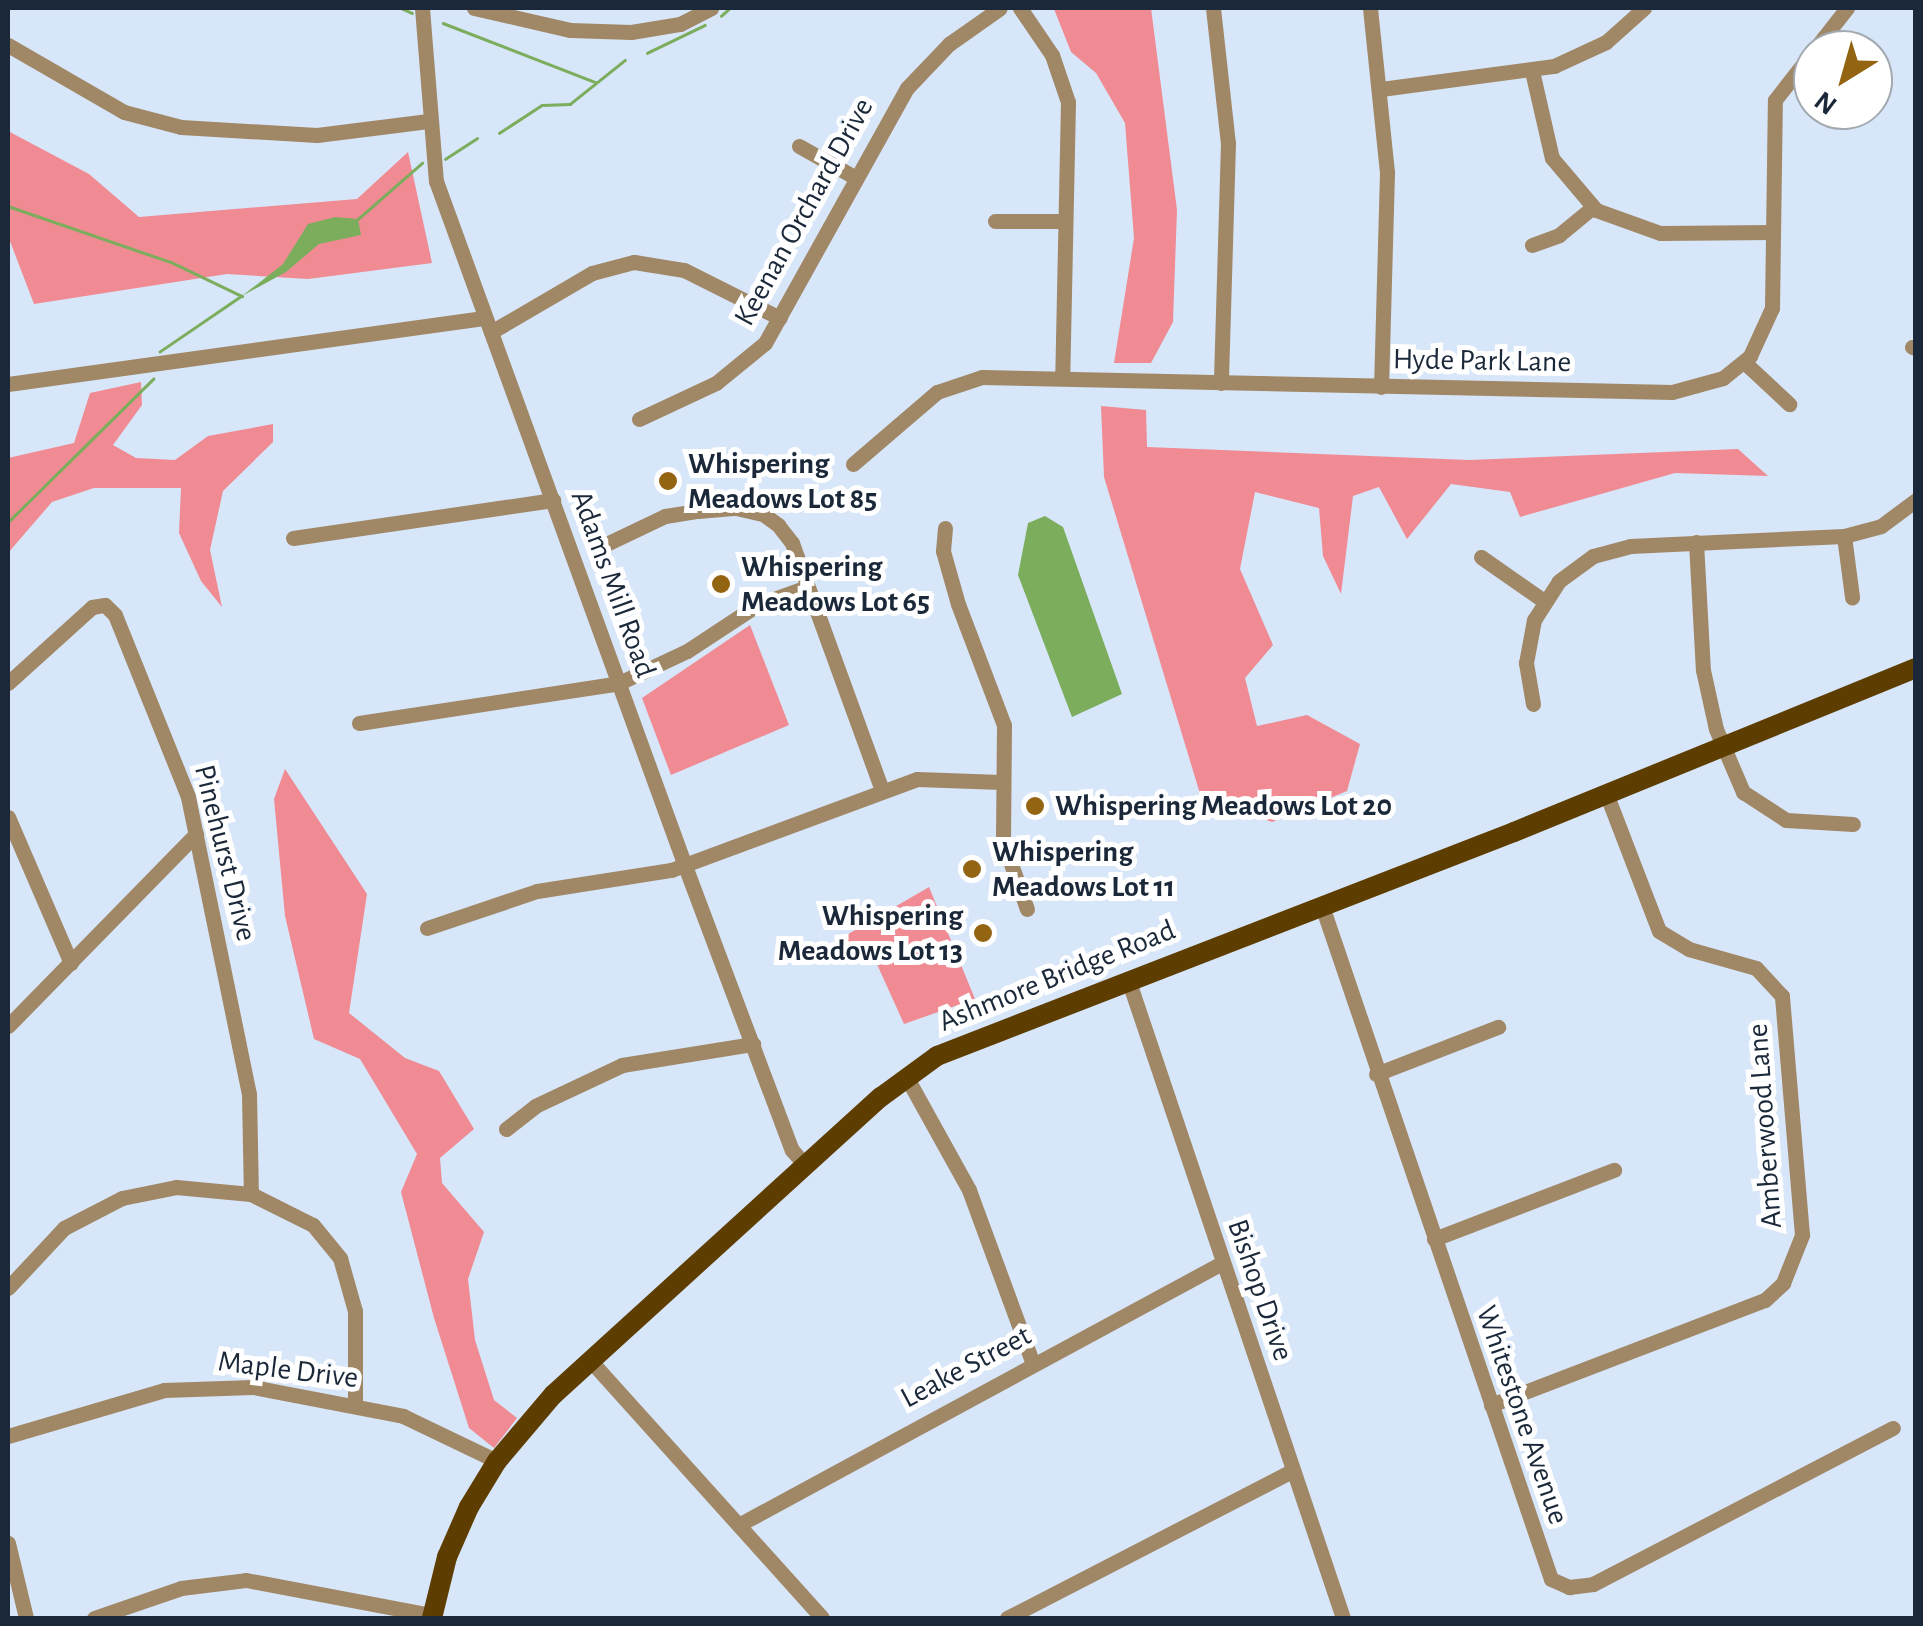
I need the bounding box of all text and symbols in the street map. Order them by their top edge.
north arrow [1793,30,1893,130]
text: N [1810,85,1842,119]
street label: Keenan Orchard Drive [726,92,882,332]
street label: Hyde Park Lane [1393,341,1571,381]
place label: Whispering Meadows Lot 85 [688,446,877,516]
marker: Whispering Meadows Lot 85 [657,470,679,492]
street label: Adams Mill Road [563,486,663,682]
place label: Whispering Meadows Lot 65 [741,549,930,620]
marker: Whispering Meadows Lot 65 [710,573,732,595]
street label: Pinehurst Drive [186,761,264,945]
place label: Whispering Meadows Lot 20 [1055,788,1392,824]
marker: Whispering Meadows Lot 20 [1024,795,1046,817]
place label: Whispering Meadows Lot 11 [992,834,1175,904]
marker: Whispering Meadows Lot 11 [961,858,983,880]
place label: Whispering Meadows Lot 13 [778,898,963,968]
street label: Ashmore Bridge Road [933,912,1181,1040]
marker: Whispering Meadows Lot 13 [972,922,994,944]
street label: Amberwood Lane [1740,1022,1790,1230]
street label: Bishop Drive [1219,1214,1301,1366]
street label: Whitestone Avenue [1468,1301,1576,1529]
street label: Leake Street [895,1318,1037,1416]
street label: Maple Drive [216,1344,360,1396]

